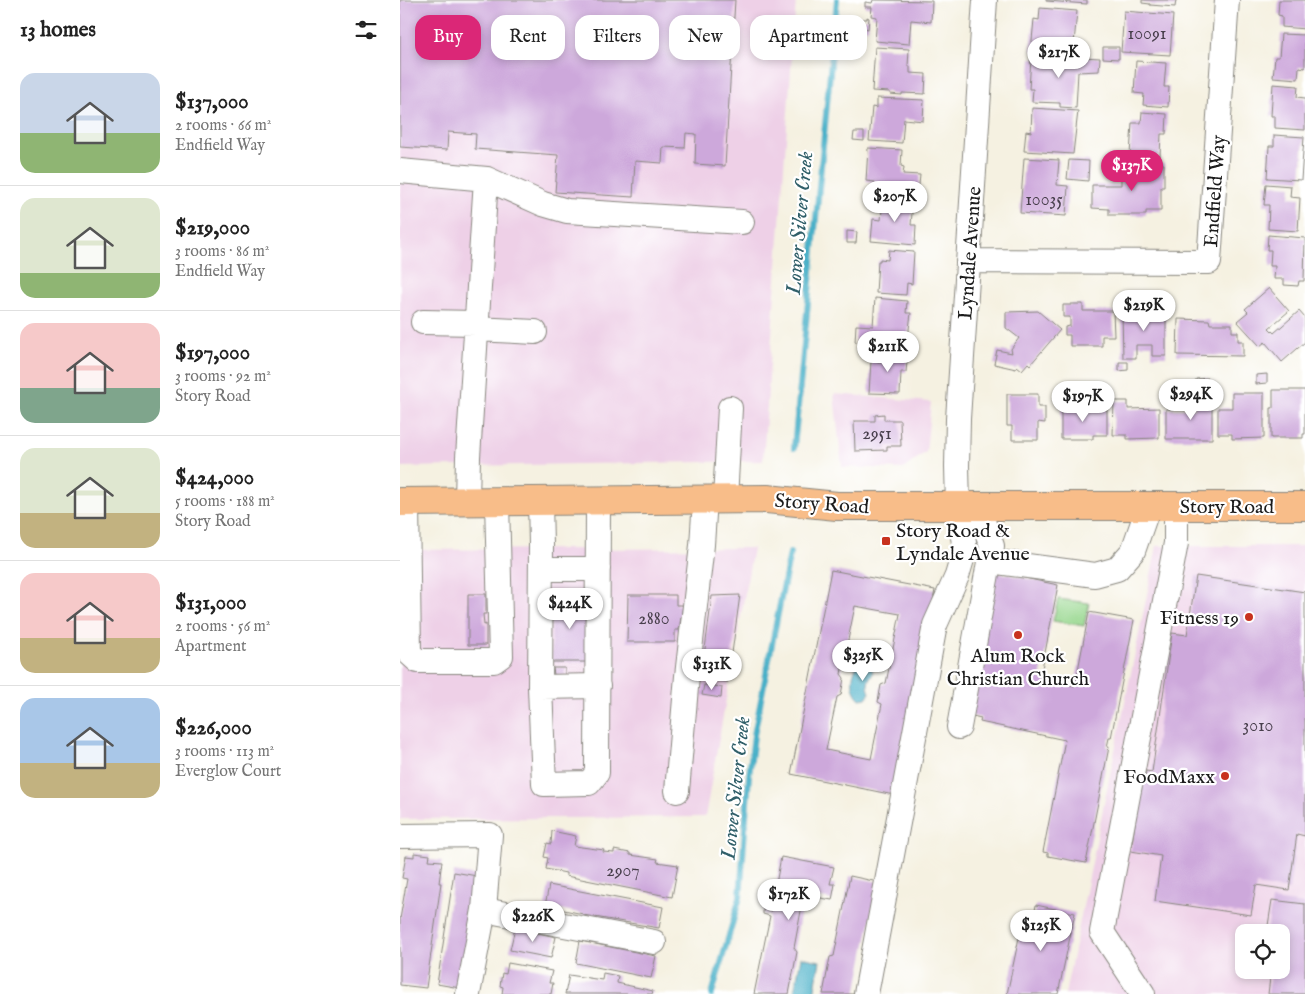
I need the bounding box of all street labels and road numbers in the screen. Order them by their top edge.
street label: Endfield Way [1199,134,1232,248]
street label: Lyndale Avenue [953,186,988,321]
street label: Story Road [774,489,870,520]
street label: Story Road [1180,495,1275,520]

